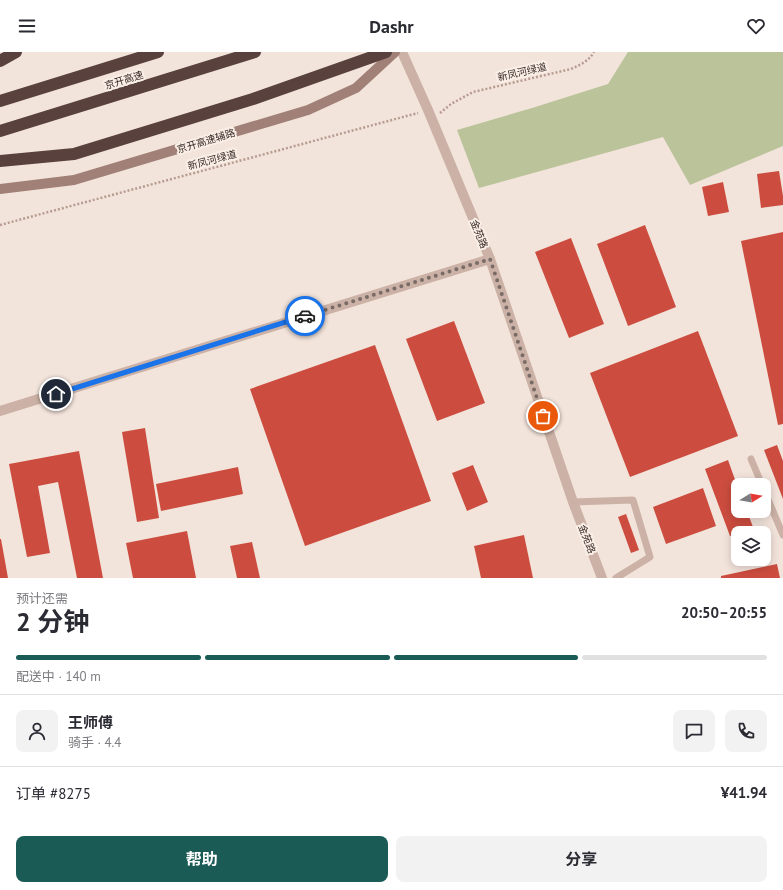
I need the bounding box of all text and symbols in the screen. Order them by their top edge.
icon: menu [16,15,38,37]
text: Dashr [369,15,414,38]
icon: heart [745,15,767,37]
street label: 新凤河绿道 [496,60,548,84]
street label: 京开高速 [103,68,145,92]
street label: 京开高速辅路 [175,126,237,156]
street label: 新凤河绿道 [186,147,238,173]
street label: 金苑路 [467,218,491,250]
courier [285,296,325,336]
icon: car [294,305,316,327]
pin [39,377,73,411]
icon: home [45,383,67,405]
pin [526,399,560,433]
icon: bag [532,405,554,427]
north arrow [731,478,771,518]
map controls [731,478,771,566]
street label: 金苑路 [576,523,598,555]
button: layers [731,526,771,566]
text: 预计还需 [16,590,68,607]
text: 20:50–20:55 [681,603,767,622]
text: 2 分钟 [16,605,89,638]
text: 配送中 · 140 m [16,668,101,685]
button: person [16,710,58,752]
button: chat [673,710,715,752]
button: phone [725,710,767,752]
text: 王师傅 [68,713,113,732]
text: 骑手 · 4.4 [68,734,121,751]
text: ¥41.94 [721,783,767,802]
text: 订单 #8275 [16,784,91,803]
button: 帮助 [16,836,388,882]
button: 分享 [396,836,767,882]

